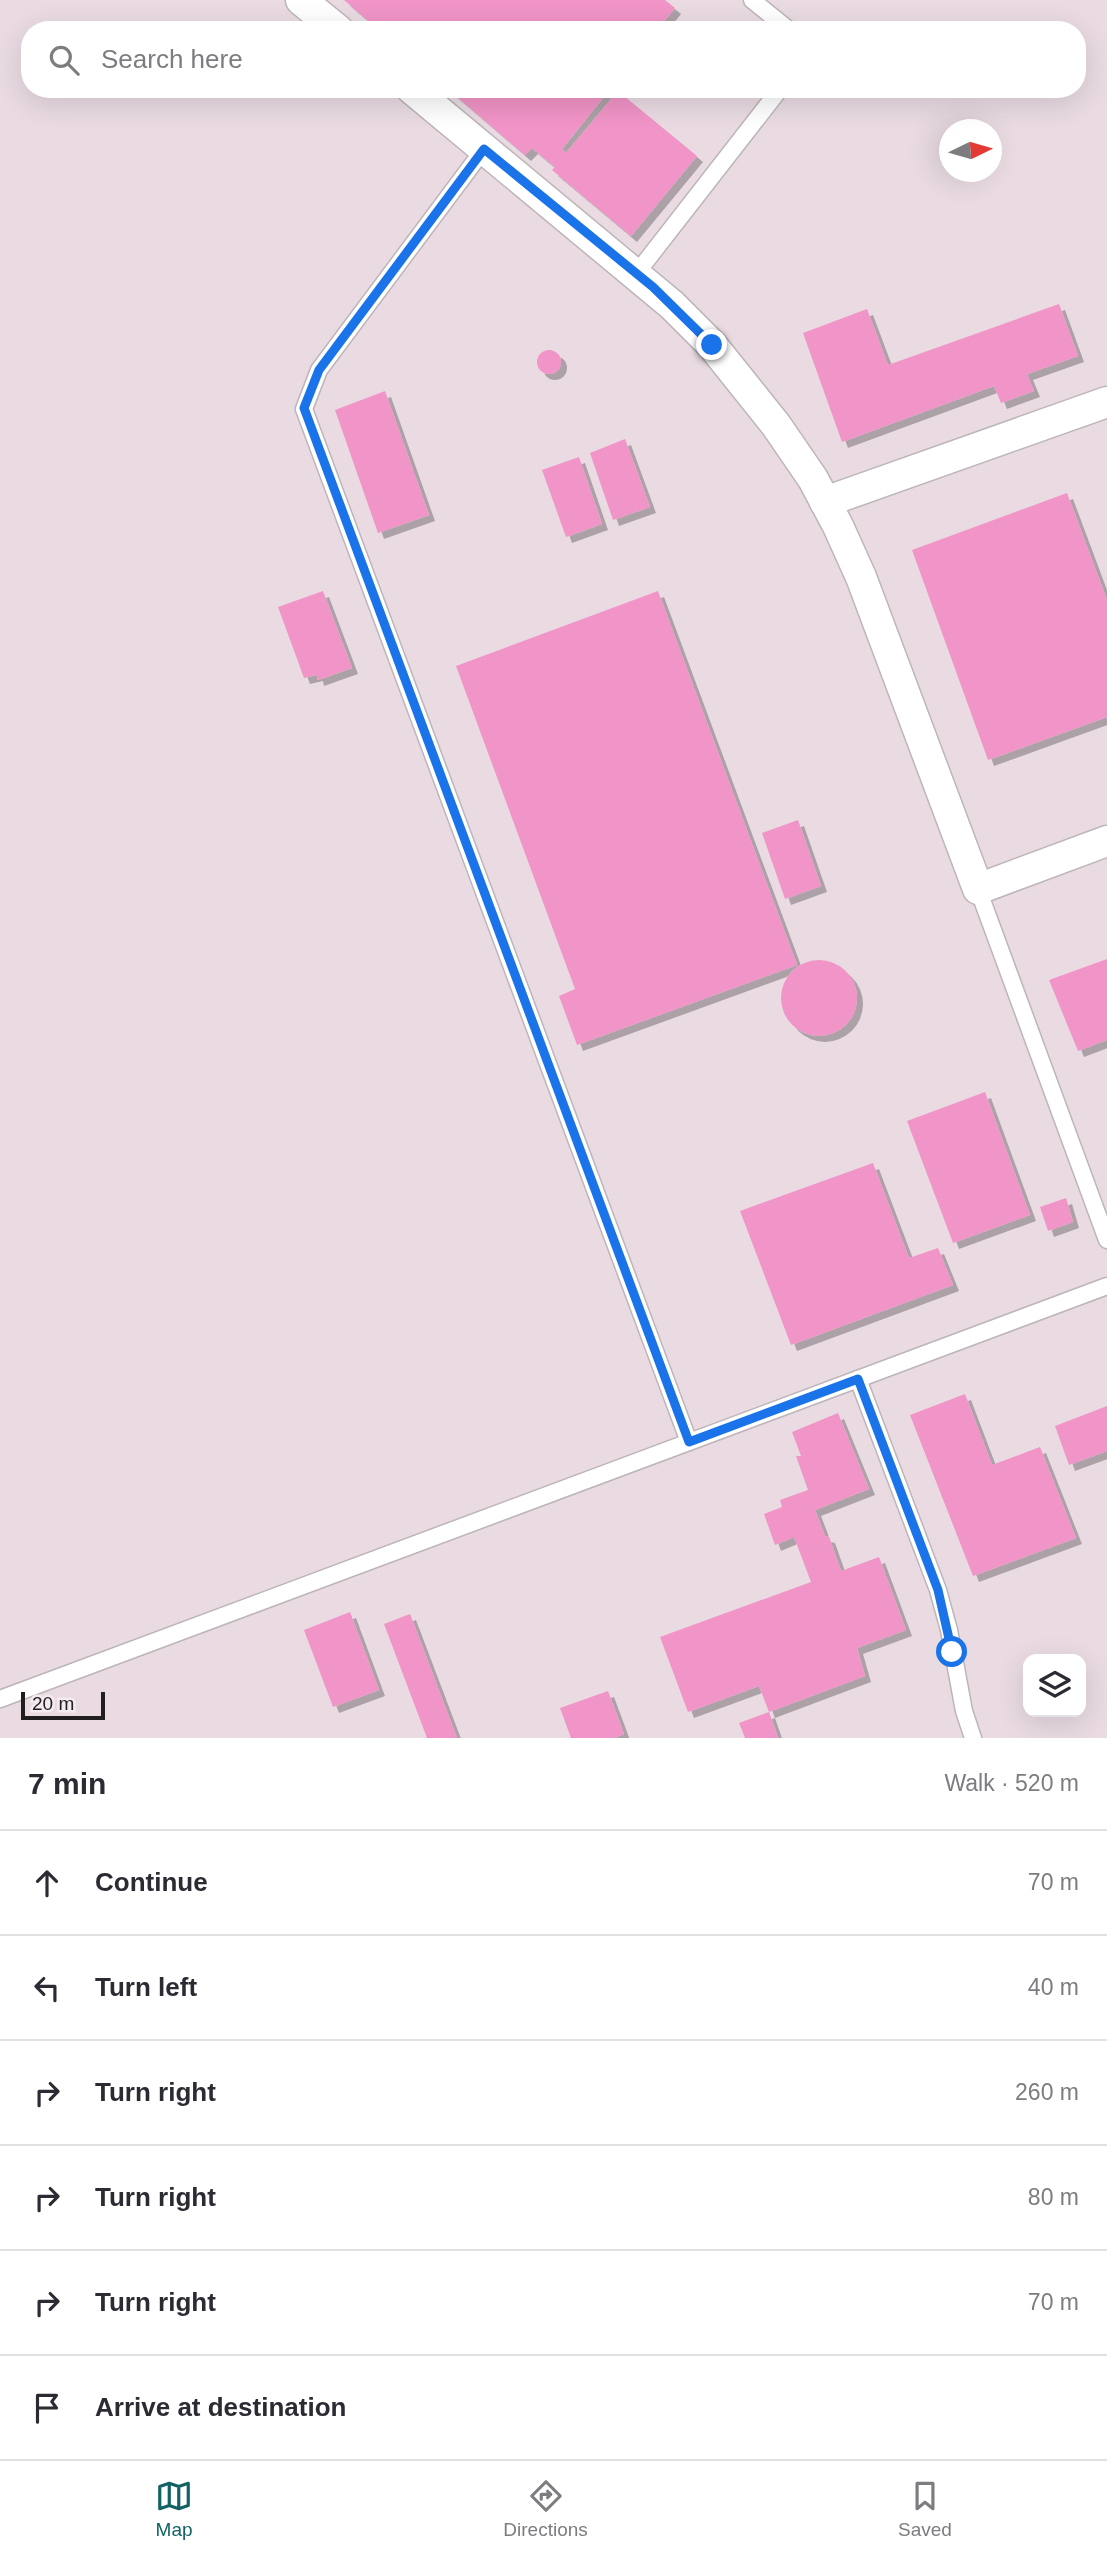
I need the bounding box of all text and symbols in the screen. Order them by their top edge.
search box [21,21,1086,98]
icon: search [45,41,83,79]
text: Search here [101,44,243,74]
north arrow [939,119,1002,182]
route end [696,329,727,360]
route start [936,1636,967,1667]
map controls [1023,1654,1086,1717]
button: layers [1023,1654,1086,1717]
scale bar [21,1689,105,1721]
text: 20 m [32,1693,74,1714]
text: 7 min [28,1767,106,1800]
text: Walk · 520 m [944,1770,1079,1796]
icon: ahead [28,1864,66,1902]
text: Continue [95,1867,208,1897]
text: 70 m [1028,1869,1079,1895]
icon: left [28,1969,66,2007]
text: Turn left [95,1972,197,2002]
text: 40 m [1028,1974,1079,2000]
icon: right [28,2074,66,2112]
text: Turn right [95,2077,216,2107]
text: 260 m [1015,2079,1079,2105]
icon: right [28,2179,66,2217]
text: Turn right [95,2182,216,2212]
text: 80 m [1028,2184,1079,2210]
icon: right [28,2284,66,2322]
text: Turn right [95,2287,216,2317]
text: 70 m [1028,2289,1079,2315]
icon: arrive [28,2389,66,2427]
text: Arrive at destination [95,2392,346,2422]
tab: Map [155,2477,193,2541]
tab: Directions [503,2477,588,2541]
tab: Saved [898,2477,952,2541]

